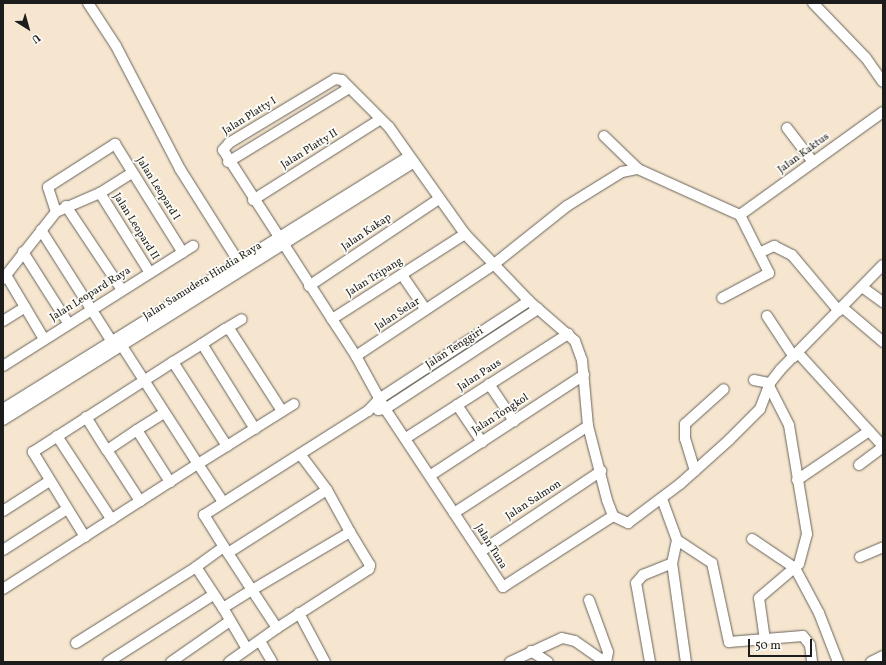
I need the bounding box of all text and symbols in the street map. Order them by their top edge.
north arrow [8,8,48,48]
text: U [28,30,43,46]
street label: Jalan Platty I [221,95,279,139]
street label: Jalan Platty II [279,127,341,173]
street label: Jalan Kaktus [776,131,832,177]
street label: Jalan Leopard I [132,155,182,223]
street label: Jalan Leopard II [109,191,161,263]
street label: Jalan Kakap [340,211,394,255]
street label: Jalan Samudera Hindia Raya [141,240,265,324]
street label: Jalan Tripang [344,255,406,301]
street label: Jalan Leopard Raya [48,265,134,325]
street label: Jalan Selar [373,295,423,335]
street label: Jalan Tenggiri [423,325,487,373]
street label: Jalan Paus [456,357,504,395]
street label: Jalan Tongkol [470,392,532,438]
street label: Jalan Salmon [504,478,564,524]
street label: Jalan Tuna [471,522,509,572]
scale bar [750,631,814,657]
text: 50 m [755,638,781,654]

